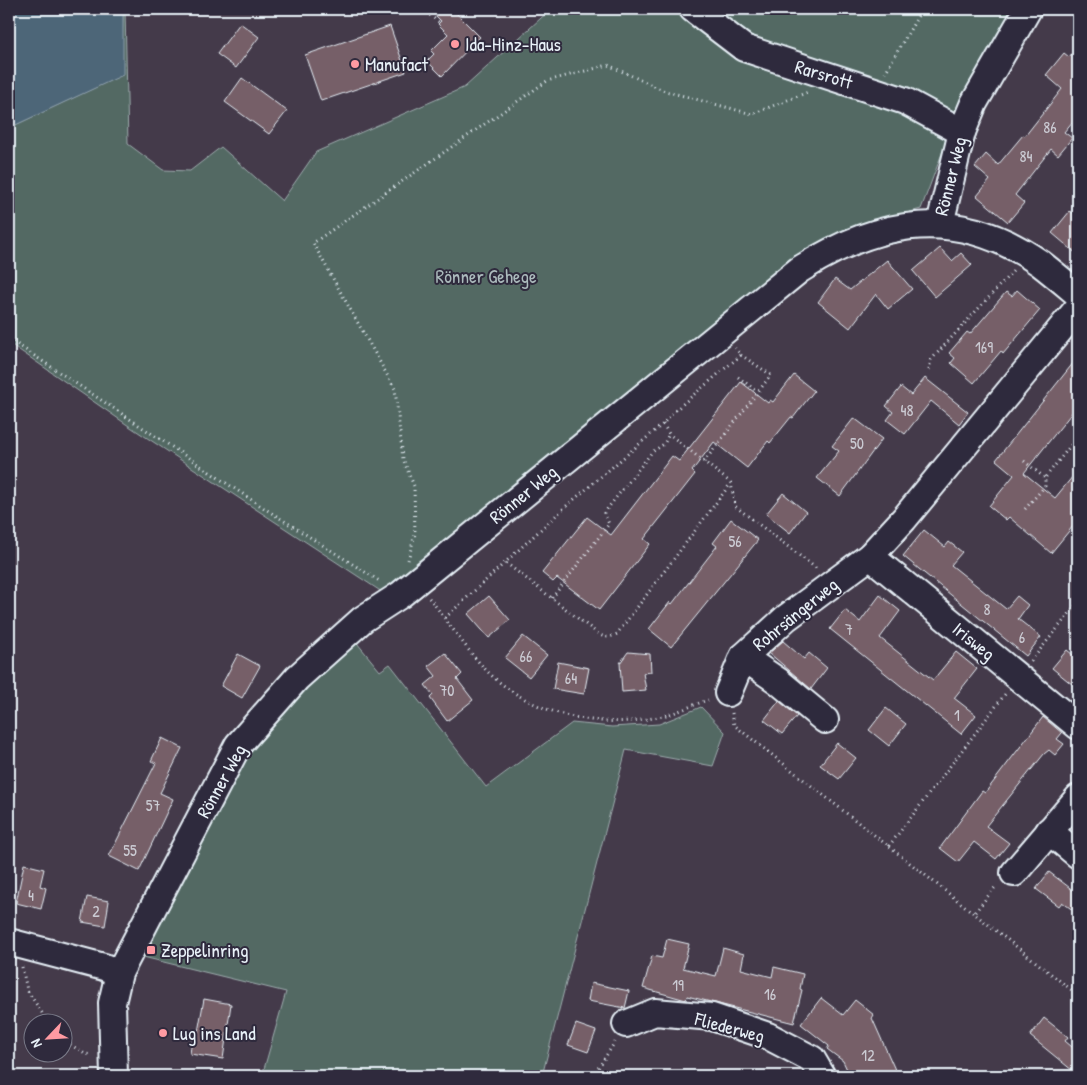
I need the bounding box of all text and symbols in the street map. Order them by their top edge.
place label: Ida-Hinz-Haus [465,31,561,57]
marker: Ida-Hinz-Haus [449,38,461,50]
place label: Manufact [365,51,429,77]
street label: Rarsrott [792,53,856,95]
marker: Manufact [349,58,361,70]
house number: 86 [1043,116,1057,138]
street label: Rönner Weg [928,134,972,218]
house number: 84 [1020,145,1032,167]
park label: Rönner Gehege [436,263,537,289]
house number: 169 [975,336,993,358]
house number: 48 [901,399,914,421]
house number: 50 [850,432,864,454]
street label: Rönner Weg [484,459,562,529]
house number: 56 [728,530,742,552]
street label: Rohrsängerweg [747,571,843,657]
house number: 8 [984,598,991,620]
street label: Irisweg [947,616,1001,666]
house number: 7 [845,618,853,640]
house number: 6 [1019,626,1025,648]
house number: 66 [520,645,532,667]
house number: 64 [565,667,577,689]
house number: 70 [439,679,455,701]
house number: 1 [954,704,960,726]
street label: Rönner Weg [190,740,252,822]
house number: 57 [146,794,160,816]
house number: 55 [123,839,137,861]
house number: 4 [28,884,34,906]
house number: 2 [92,900,100,922]
place label: Zeppelinring [161,937,249,963]
marker: Zeppelinring [145,944,157,956]
house number: 19 [672,974,684,996]
house number: 16 [764,983,776,1005]
street label: Fliederweg [691,1005,768,1049]
north arrow [22,1012,72,1062]
place label: Lug ins Land [173,1020,256,1046]
marker: Lug ins Land [157,1027,169,1039]
text: N [25,1036,46,1051]
house number: 12 [861,1044,875,1066]

